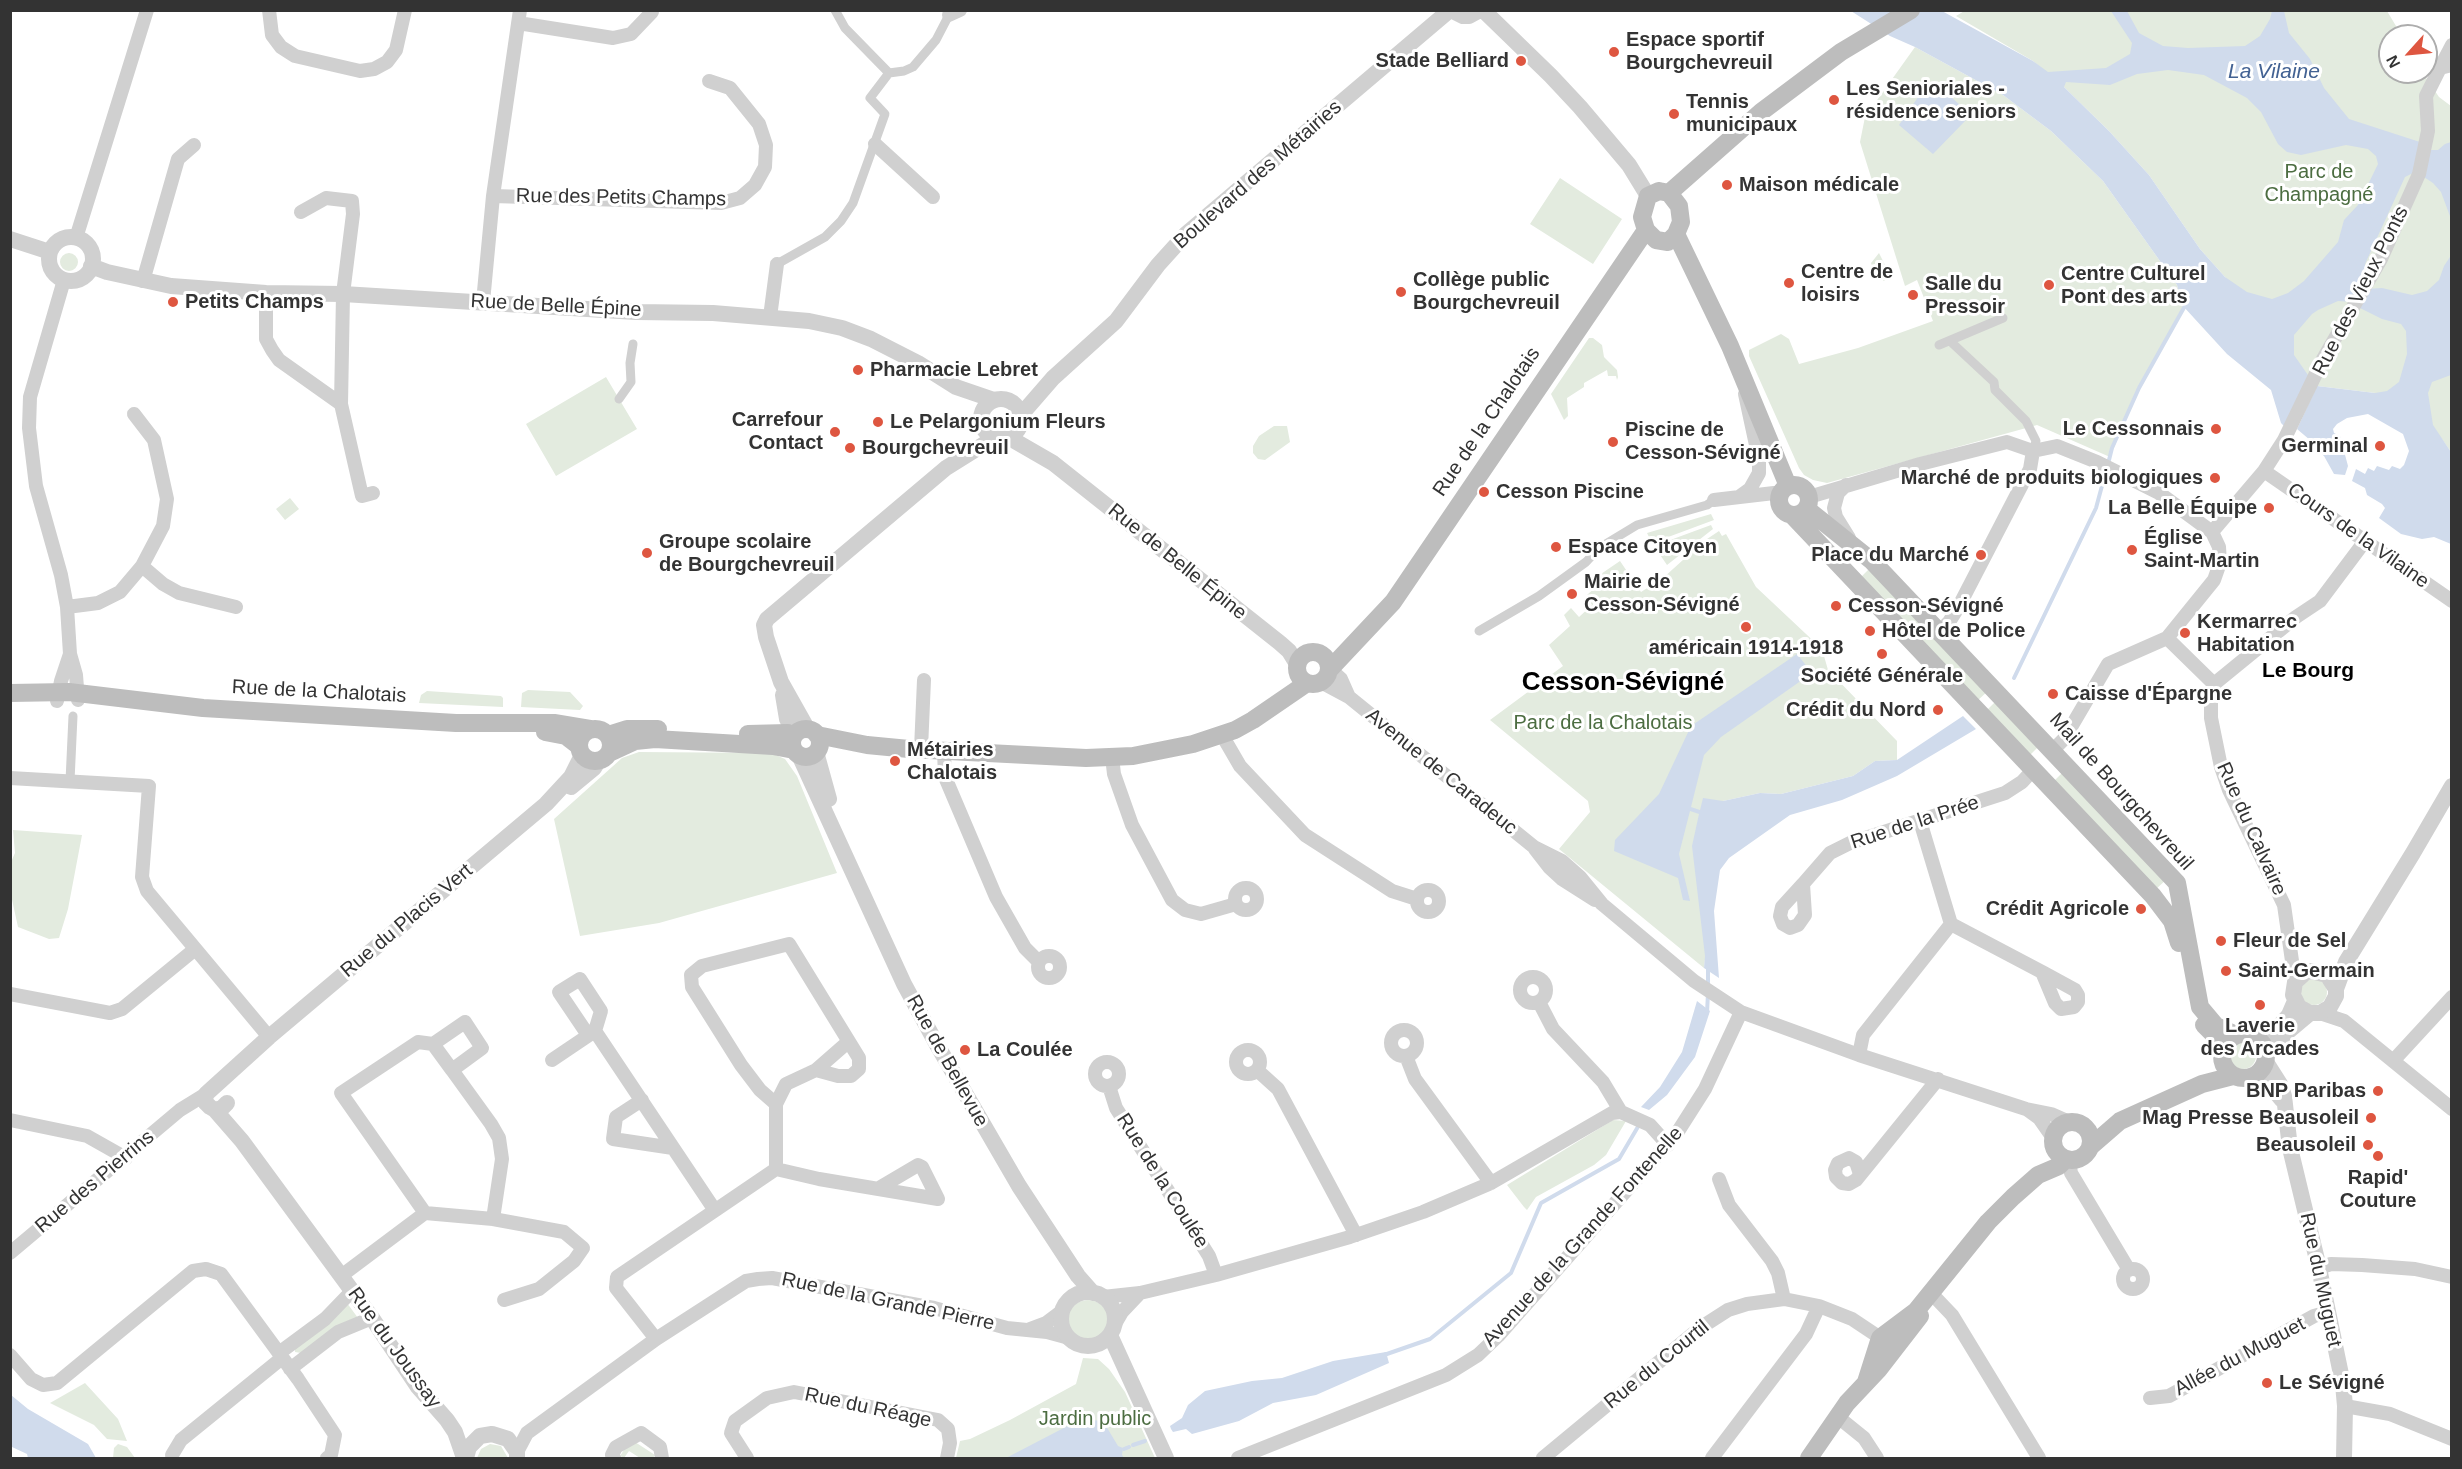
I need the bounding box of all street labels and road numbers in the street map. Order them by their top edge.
street label: Boulevard des Métairies [1169,96,1347,254]
street label: Rue des Petits Champs [516,184,726,212]
street label: Rue des Vieux Ponts [2308,203,2414,379]
street label: Rue de Belle Épine [470,290,642,322]
street label: Rue de la Chalotais [1428,343,1546,501]
street label: Cours de la Vilaine [2283,478,2433,594]
street label: Rue de Belle Épine [1103,499,1251,625]
street label: Rue de la Chalotais [231,675,407,709]
street label: Avenue de Caradeuc [1361,704,1521,840]
street label: Mail de Bourgchevreuil [2044,708,2198,876]
street label: Rue du Calvaire [2211,759,2291,899]
street label: Rue de la Prée [1848,791,1982,855]
street label: Rue du Placis Vert [336,859,478,983]
street label: Rue de Bellevue [901,991,993,1131]
street label: Rue de la Coulée [1111,1109,1213,1253]
street label: Avenue de la Grande Fontenelle [1478,1122,1688,1352]
street label: Rue des Pierrins [31,1125,159,1239]
street label: Rue du Muguet [2294,1211,2346,1349]
street label: Rue de la Grande Pierre [779,1268,997,1336]
street label: Rue du Joussay [342,1283,446,1413]
street label: Allée du Muguet [2171,1312,2309,1402]
street label: Rue du Courtil [1600,1315,1714,1415]
street label: Rue du Réage [802,1383,934,1433]

